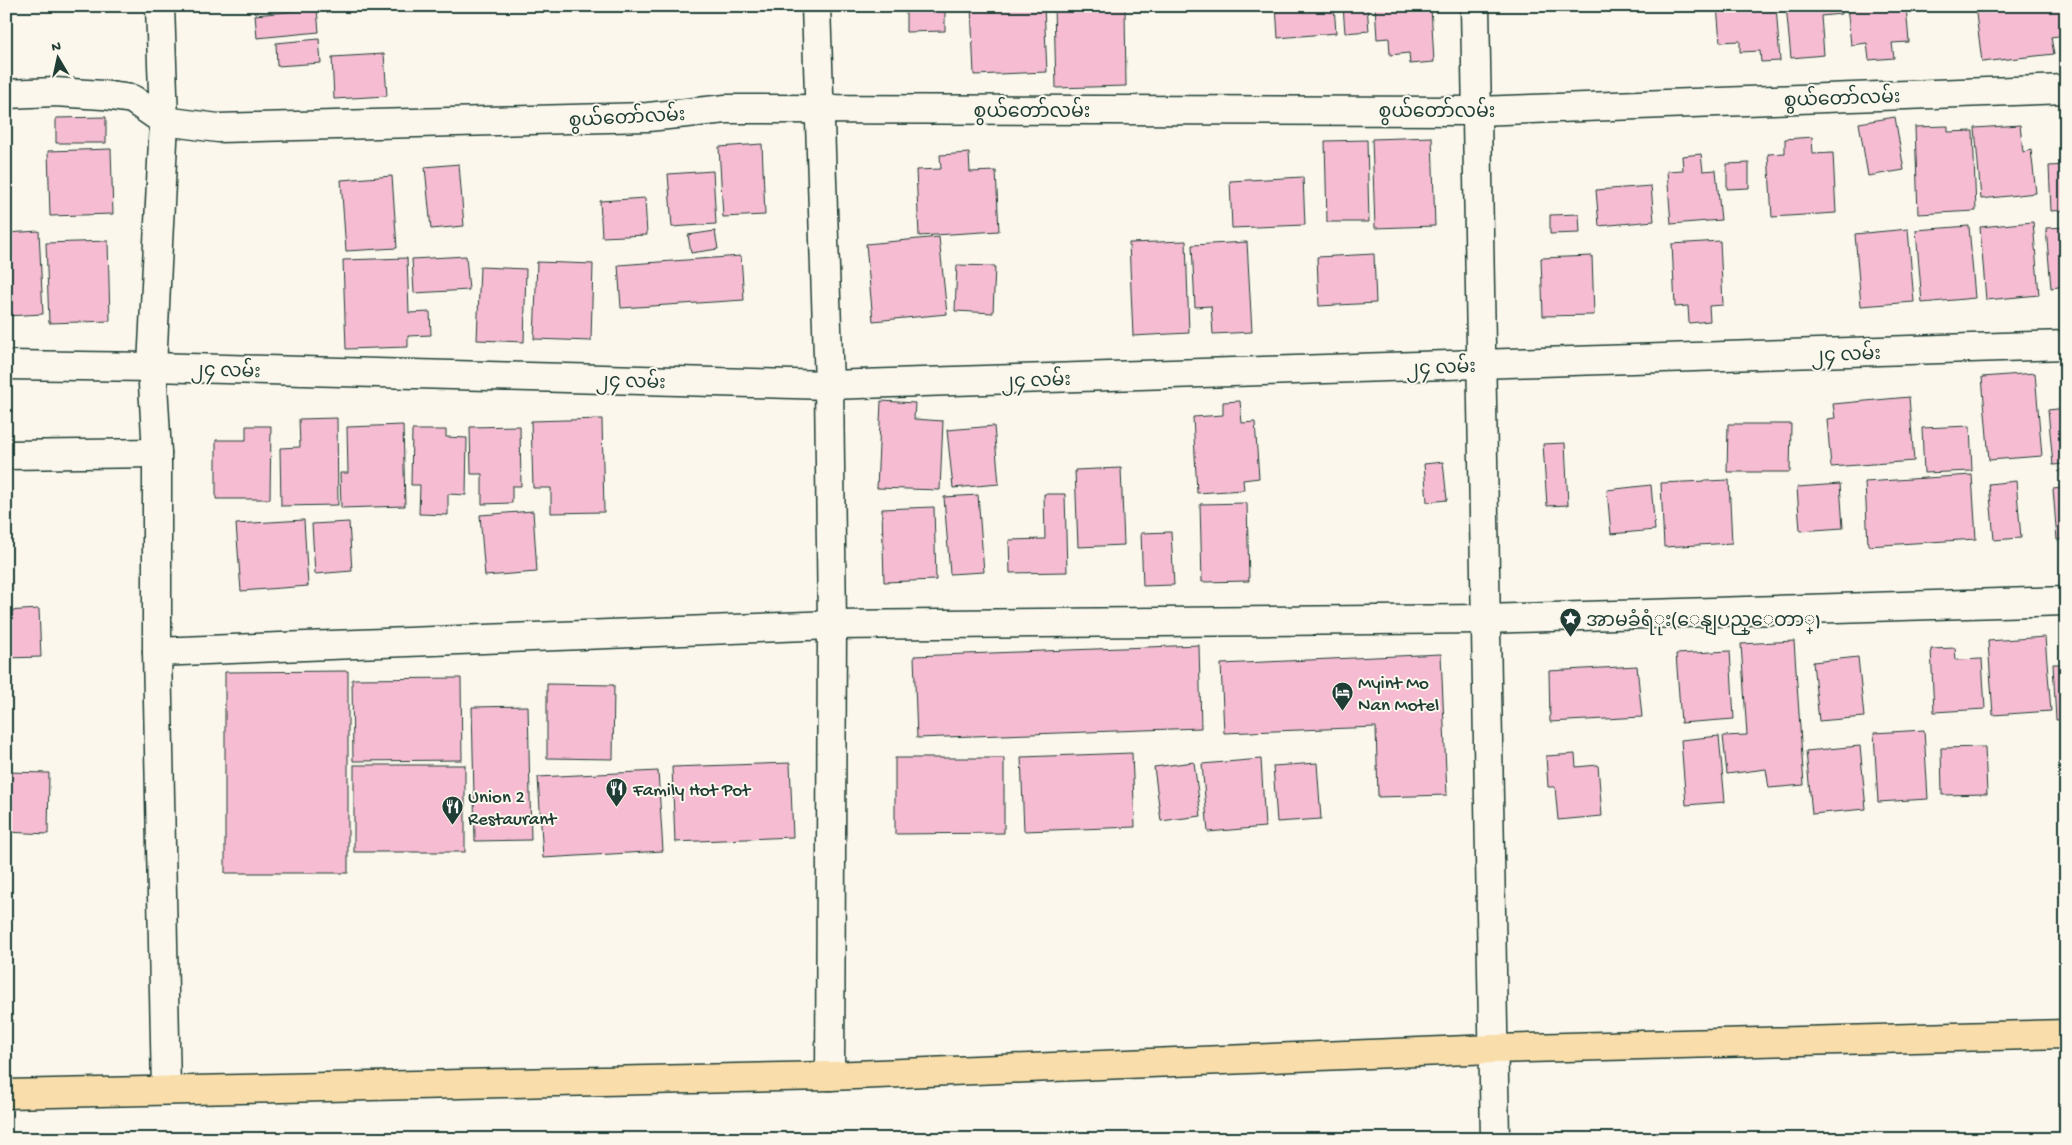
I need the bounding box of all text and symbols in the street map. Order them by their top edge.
north arrow [32,32,82,82]
text: N [51,39,62,57]
street label: စွယ်တော်လမ်း [1783,81,1901,115]
street label: စွယ်တော်လမ်း [974,96,1090,126]
street label: စွယ်တော်လမ်း [1379,96,1495,126]
street label: စွယ်တော်လမ်း [568,99,686,135]
street label: ၂၄ လမ်း [1811,338,1881,370]
street label: ၂၄ လမ်း [1406,351,1476,383]
street label: ၂၄ လမ်း [191,354,261,386]
street label: ၂၄ လမ်း [1001,364,1071,396]
street label: ၂၄ လမ်း [596,365,666,397]
place icon: အာမခံရံုး(ေနျပည္ေတာ္) [1558,607,1582,638]
place label: အာမခံရံုး(ေနျပည္ေတာ္) [1586,609,1821,636]
place label: Myint Mo Nan Motel [1358,673,1439,718]
hotel icon: Myint Mo Nan Motel [1330,680,1354,711]
restaurant icon: Family Hot Pot [605,776,629,807]
place label: Family Hot Pot [632,780,752,803]
place label: Union 2 Restaurant [468,787,558,832]
restaurant icon: Union 2 Restaurant [440,794,464,825]

